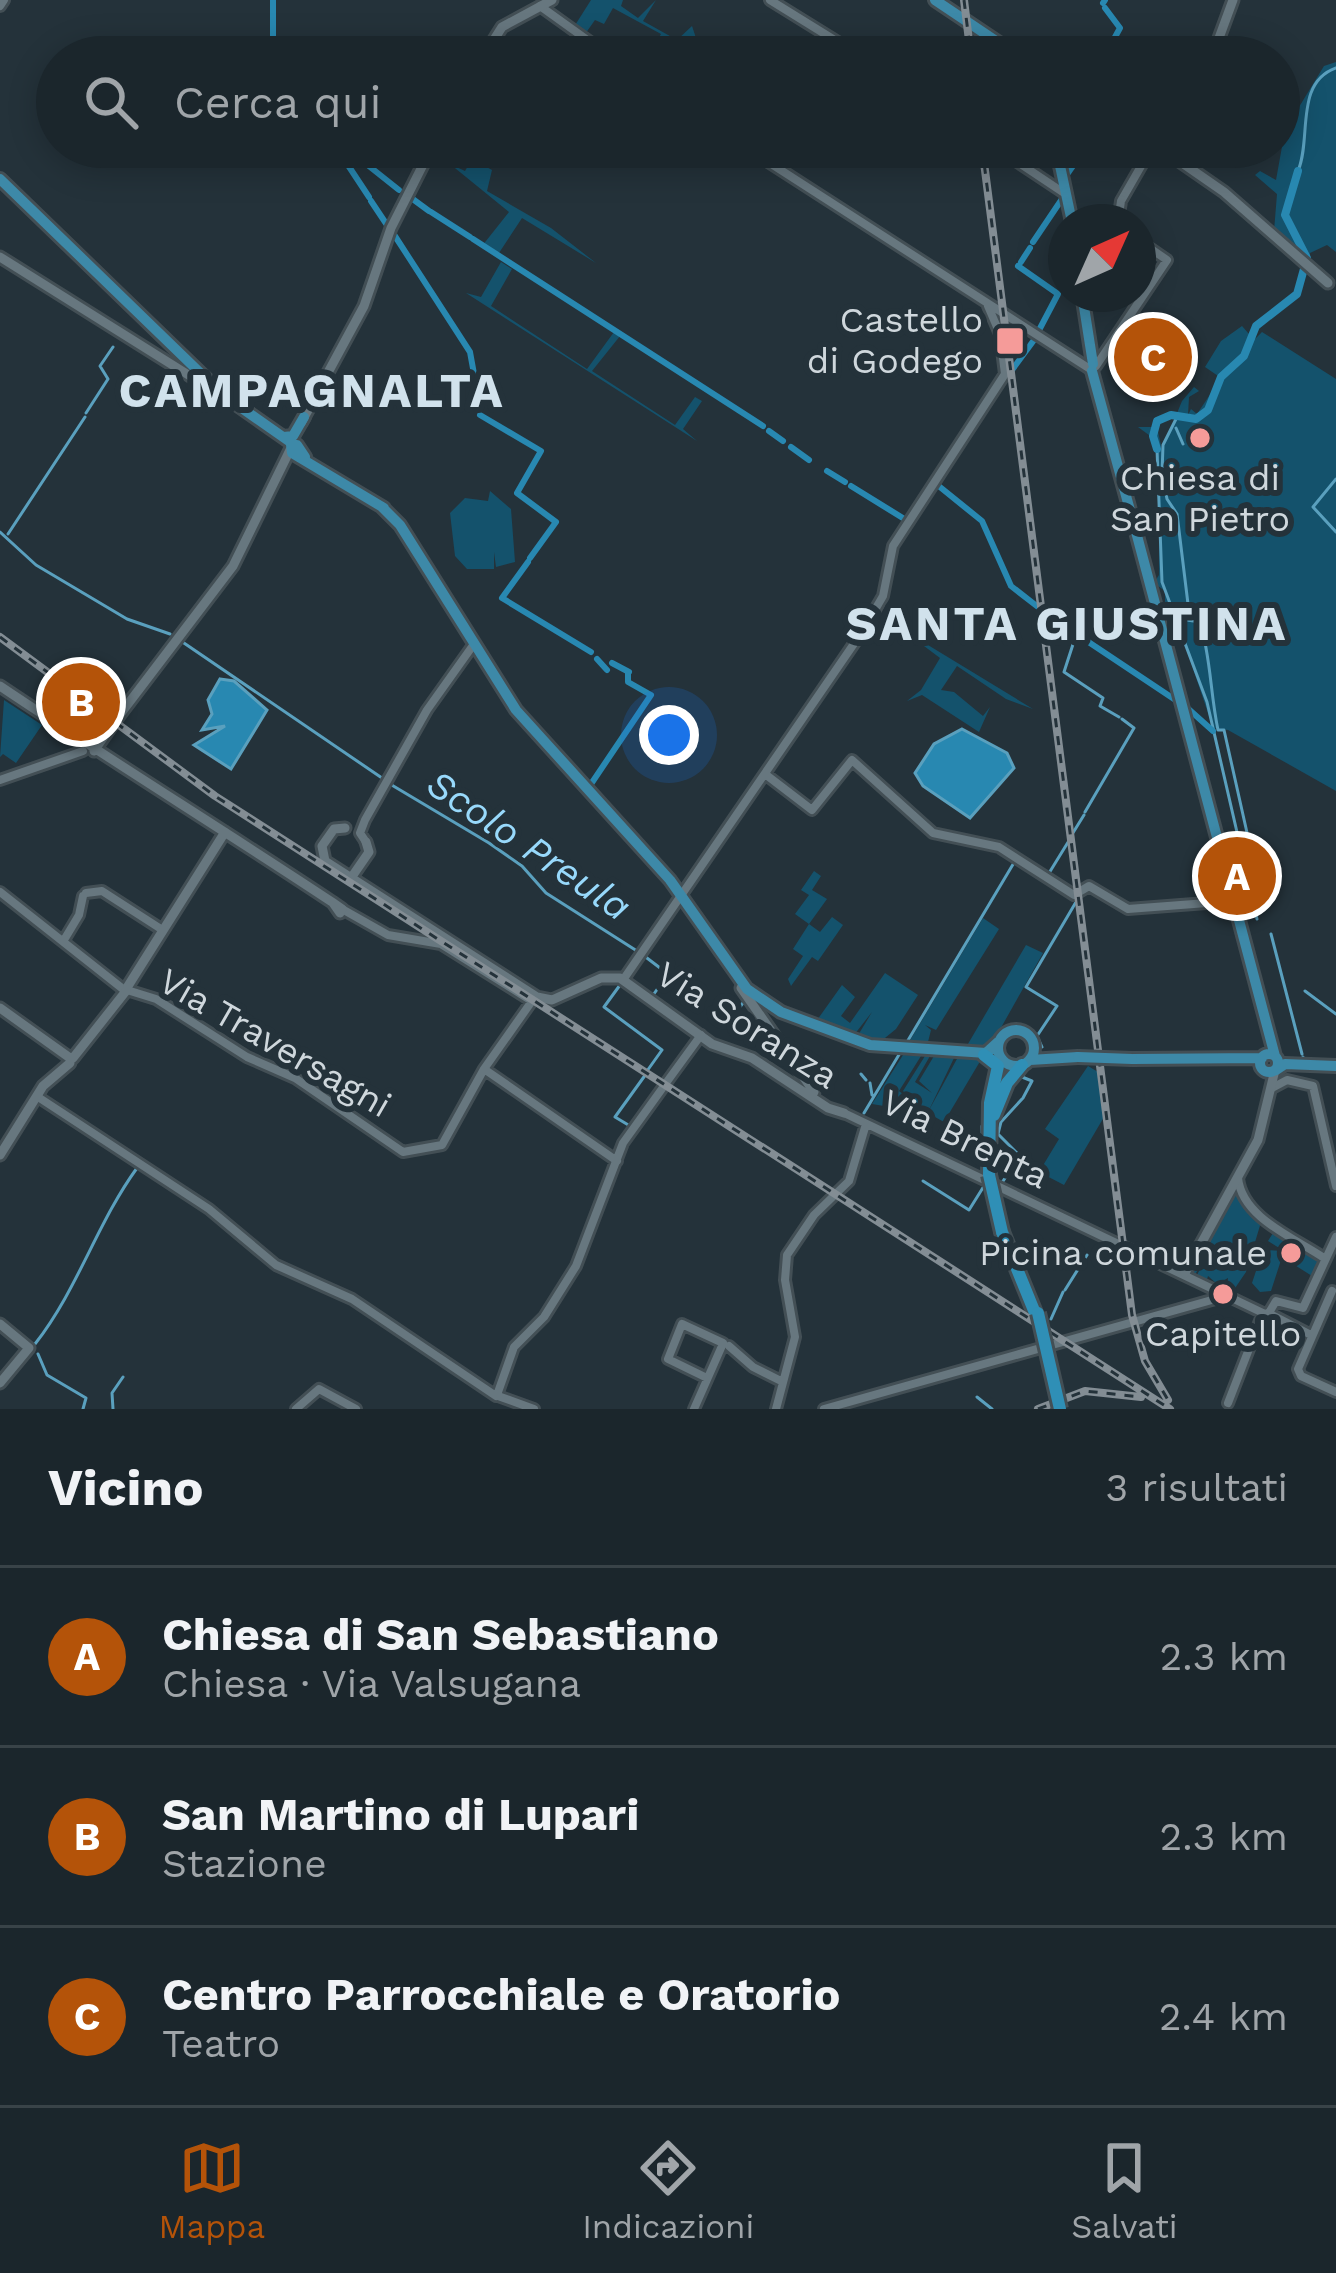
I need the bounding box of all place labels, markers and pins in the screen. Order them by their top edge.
place label: Castello di Godego [807,299,983,382]
pin: C [1114,312,1192,402]
marker: Castello di Godego [994,325,1026,357]
marker: Chiesa di San Pietro [1187,425,1213,451]
place label: Chiesa di San Pietro [1110,457,1290,540]
pin: B [42,657,120,747]
pin: A [1198,831,1276,921]
place label: Picina comunale [979,1232,1267,1274]
marker: Picina comunale [1278,1240,1304,1266]
marker: Capitello [1210,1281,1236,1307]
place label: Capitello [1145,1313,1301,1355]

